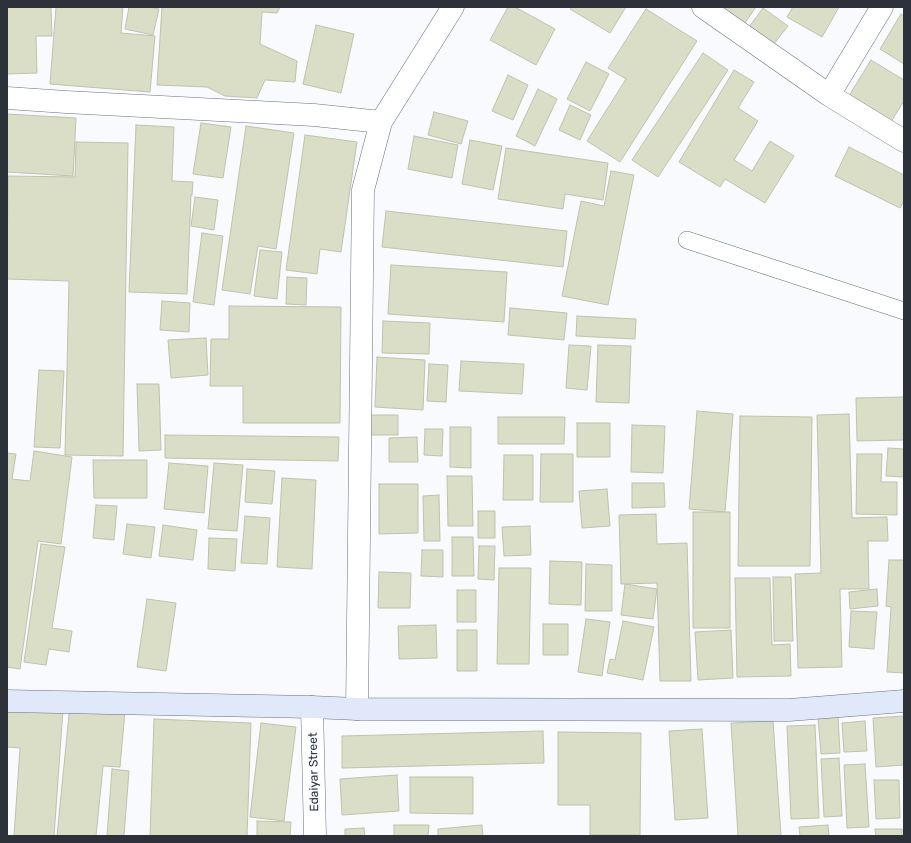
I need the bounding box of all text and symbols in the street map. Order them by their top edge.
street label: Edaiyar Street [306,732,322,812]

